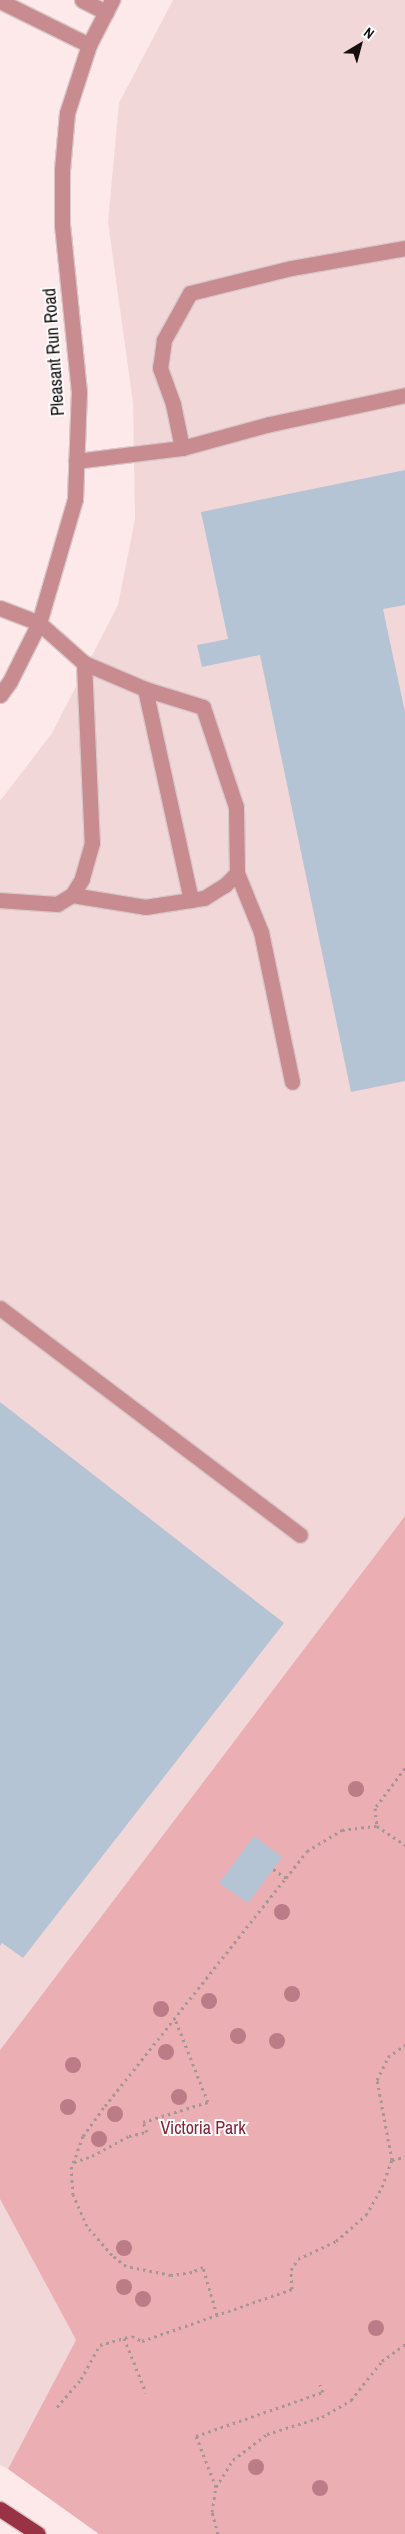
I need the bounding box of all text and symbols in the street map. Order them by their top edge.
north arrow [335,20,385,70]
text: N [360,23,378,43]
street label: Pleasant Run Road [39,287,69,417]
park label: Victoria Park [160,2117,246,2139]

